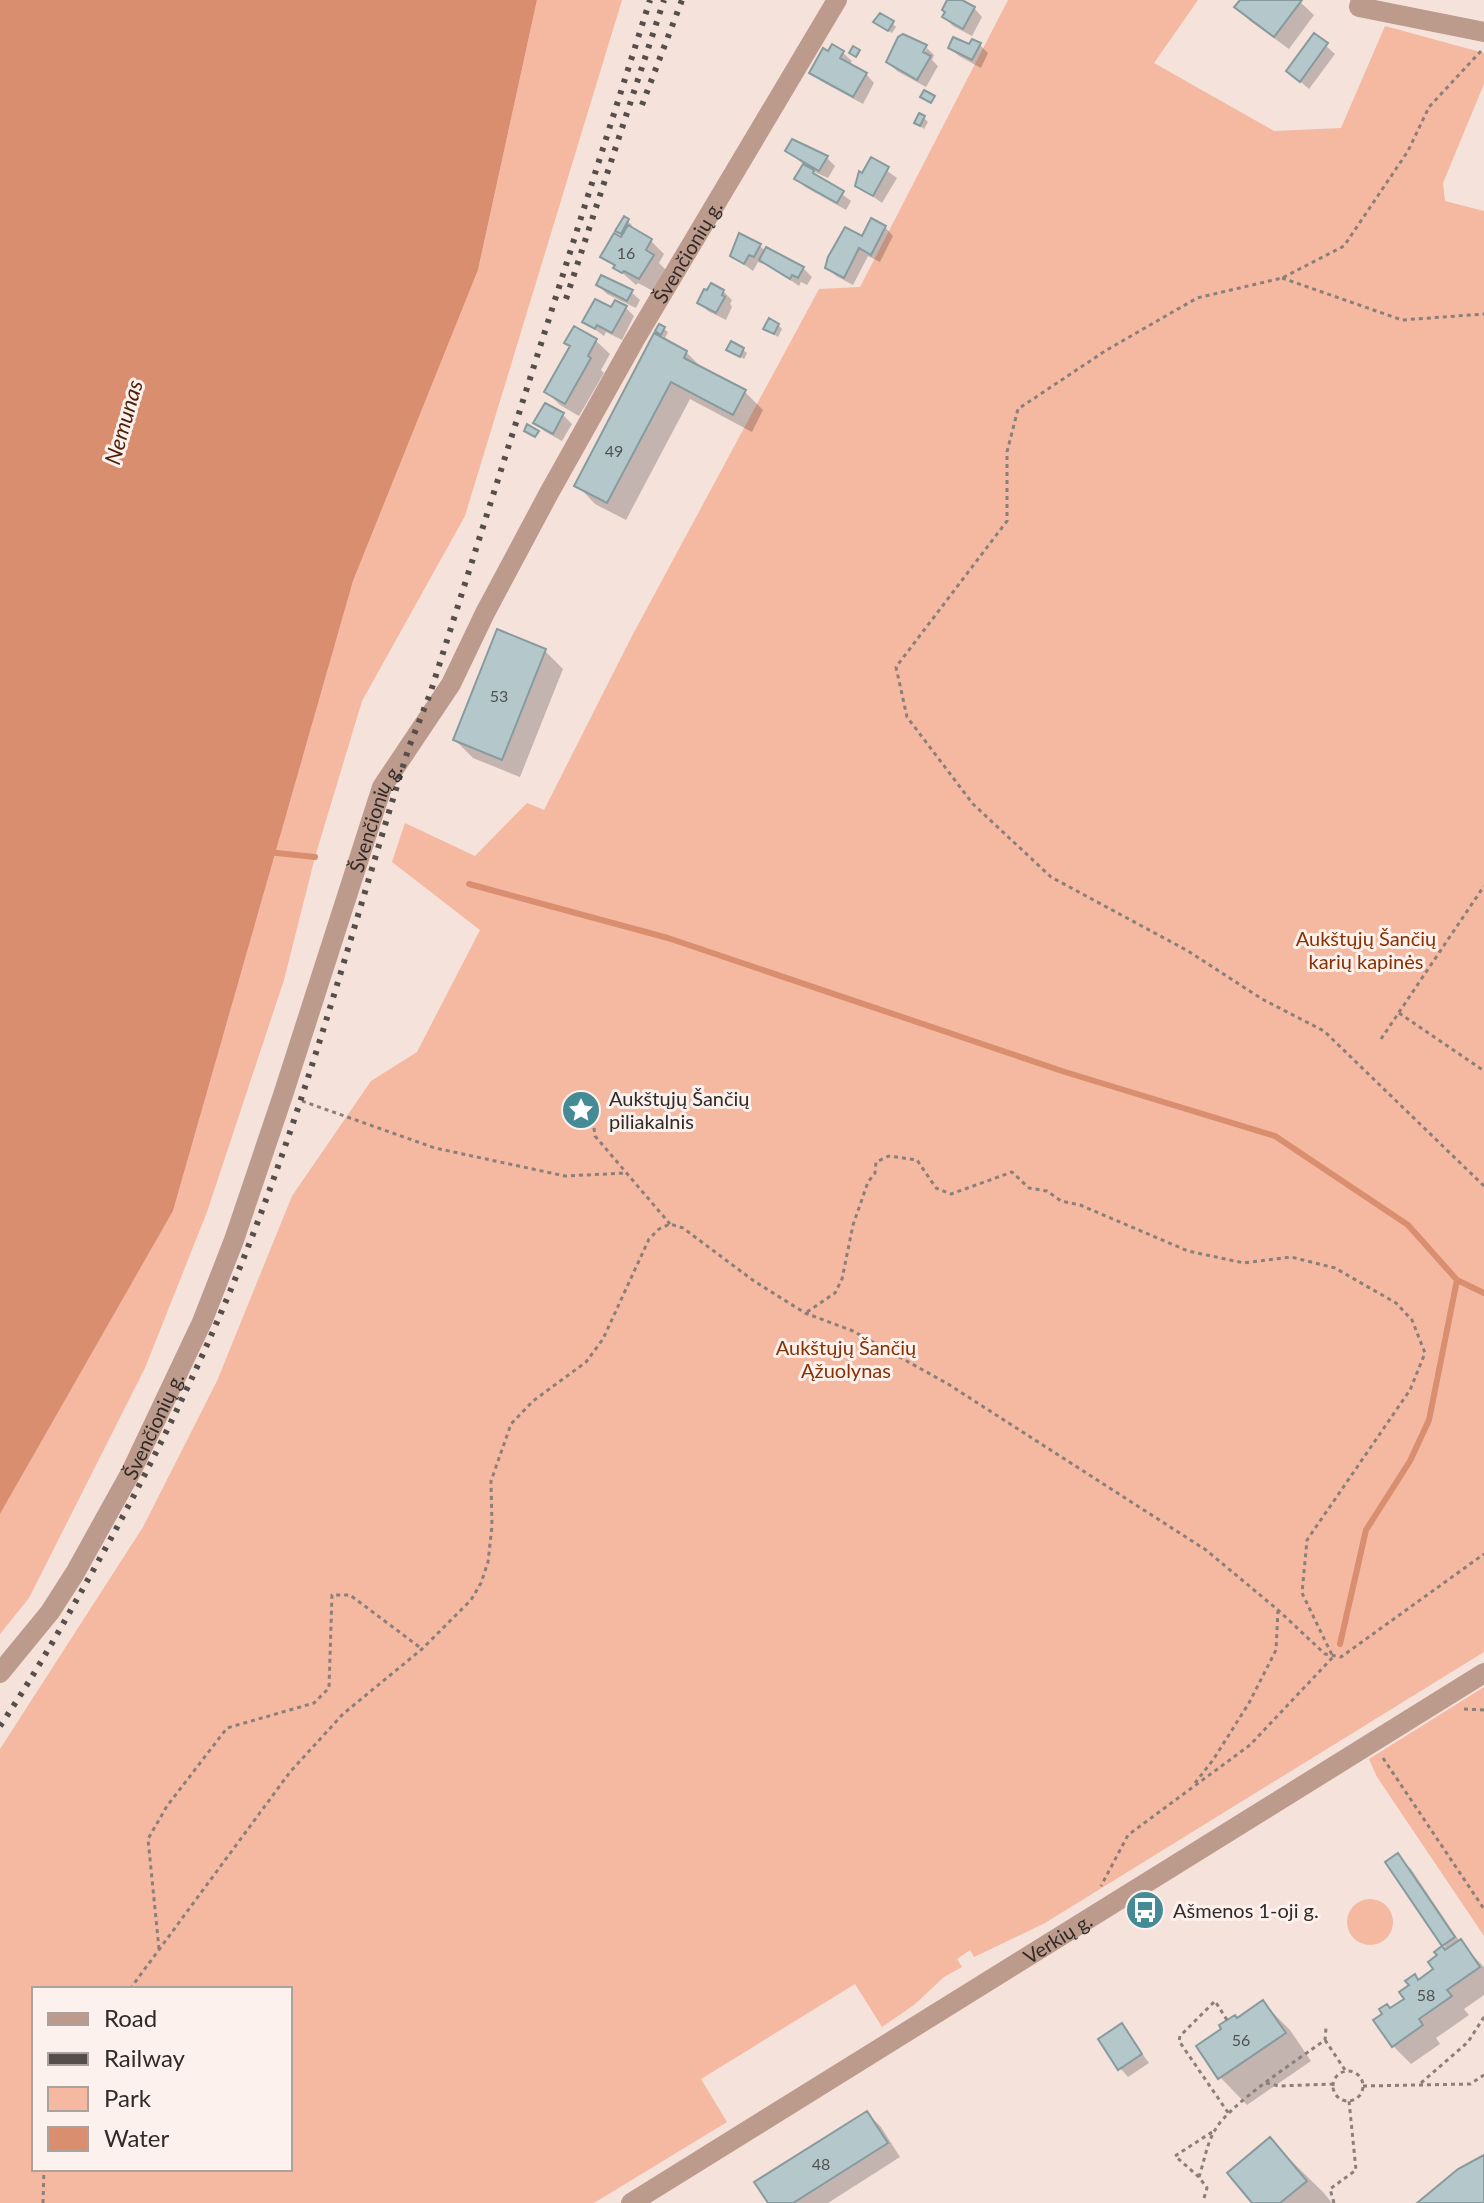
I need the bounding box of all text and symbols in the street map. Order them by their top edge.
street label: Švenčionių g. [647,196,727,307]
house number: 16 [617,243,635,262]
water label: Nemunas [98,377,148,467]
house number: 49 [605,441,623,460]
house number: 53 [490,686,508,705]
street label: Švenčionių g. [343,758,407,875]
park label: Aukštųjų Šančių karių kapinės [1296,926,1436,973]
place label: Aukštųjų Šančių piliakalnis [609,1086,750,1133]
place icon: Aukštųjų Šančių piliakalnis [560,1089,602,1131]
park label: Aukštųjų Šančių Ąžuolynas [776,1335,916,1382]
street label: Švenčionių g. [117,1368,188,1483]
bus stop icon: Ašmenos 1-oji g. [1124,1889,1166,1931]
place label: Ašmenos 1-oji g. [1173,1898,1319,1922]
street label: Verkių g. [1019,1908,1096,1968]
house number: 58 [1417,1985,1435,2004]
legend [32,1987,292,2171]
text: Road [104,2003,157,2032]
house number: 56 [1232,2030,1250,2049]
text: Railway [104,2043,186,2072]
text: Park [104,2083,152,2112]
text: Water [104,2123,169,2152]
house number: 48 [812,2154,830,2173]

